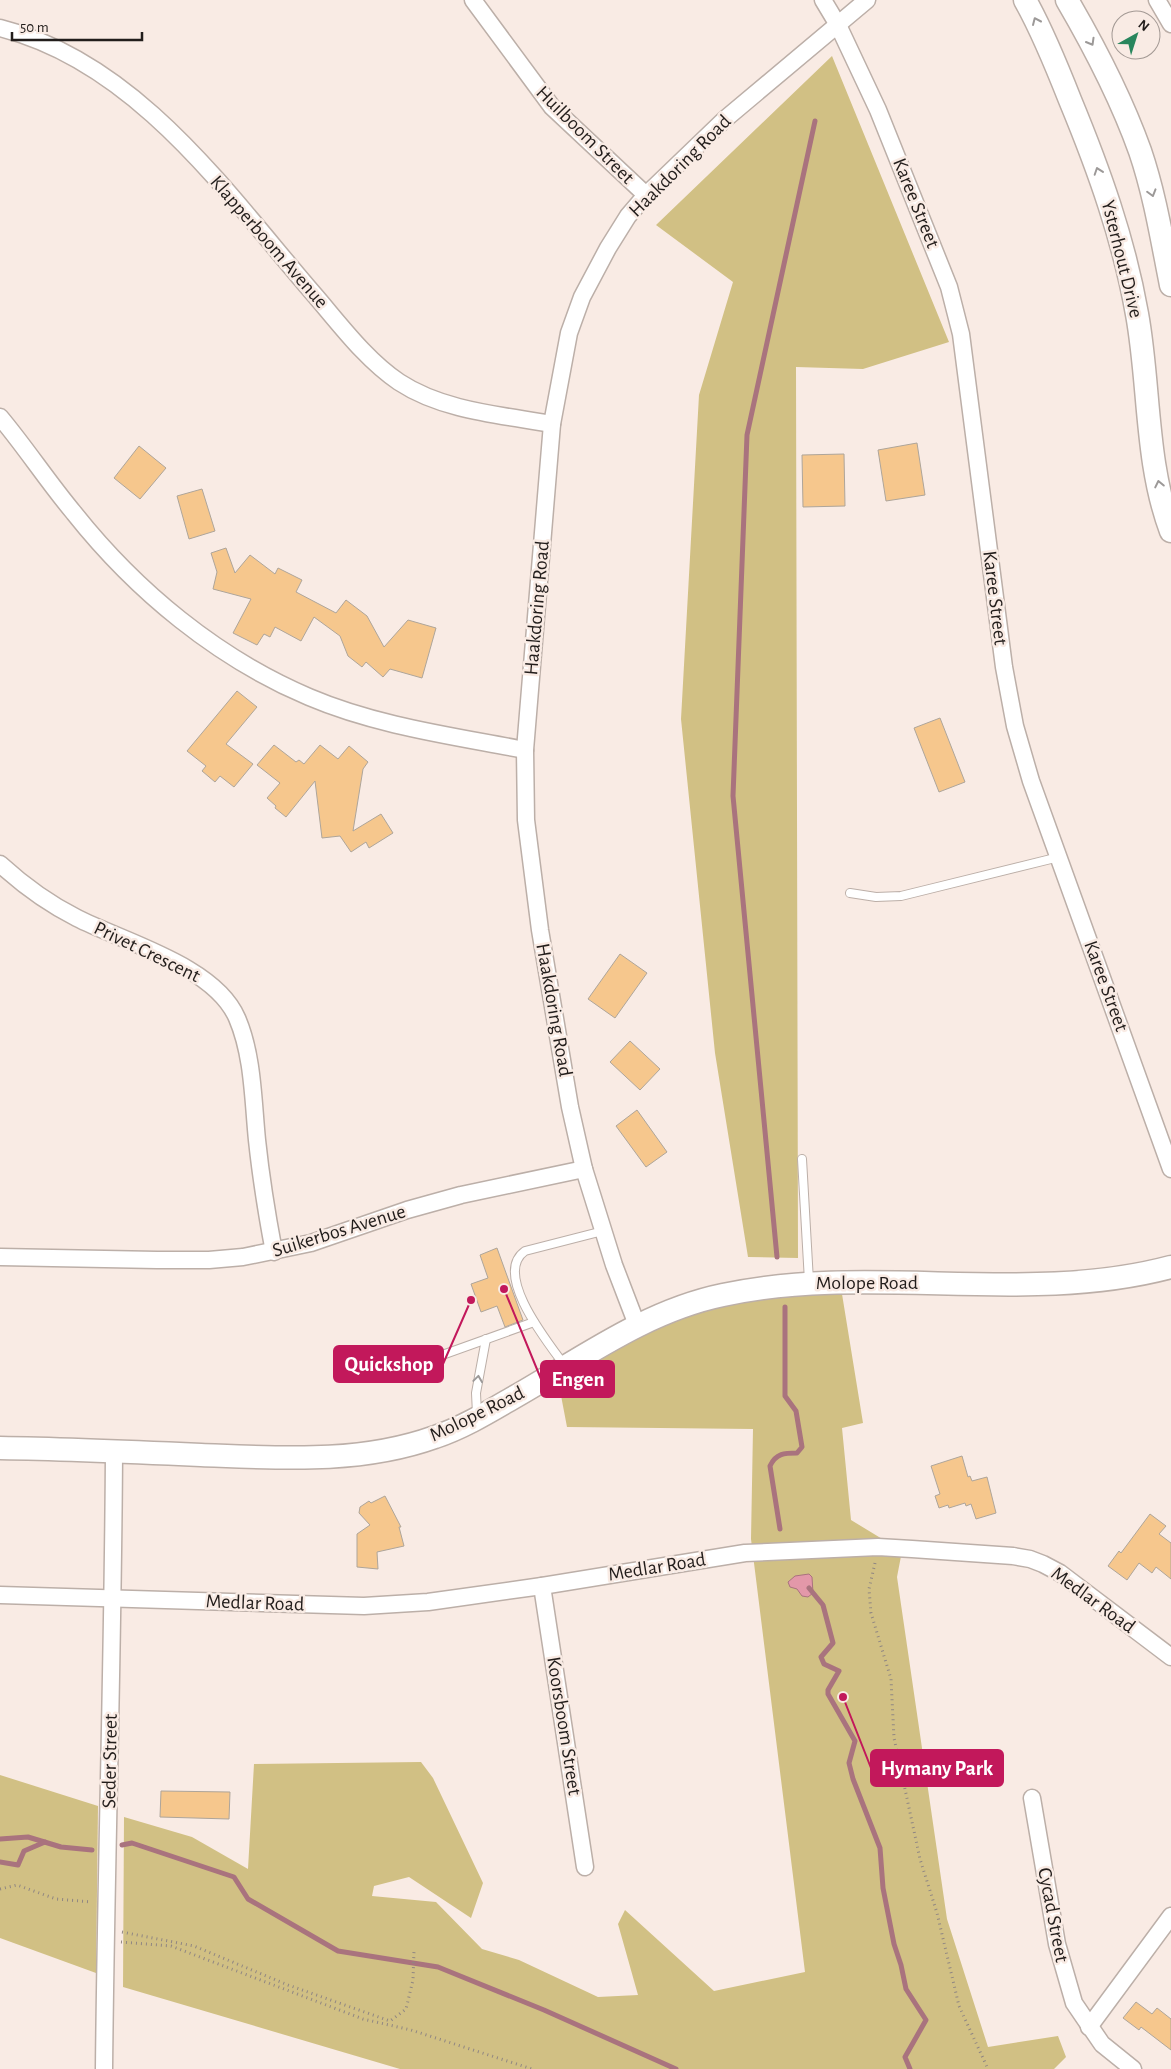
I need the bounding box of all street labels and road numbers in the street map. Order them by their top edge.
street label: Huilboom Street [532,82,638,188]
street label: Haakdoring Road [625,111,735,221]
street label: Karee Street [889,155,943,251]
street label: Klapperboom Avenue [206,172,332,312]
street label: Ysterhout Drive [1098,198,1146,320]
street label: Haakdoring Road [521,540,553,676]
street label: Karee Street [979,550,1011,647]
street label: Privet Crescent [91,918,204,986]
street label: Karee Street [1080,938,1132,1035]
street label: Haakdoring Road [532,942,576,1078]
street label: Suikerbos Avenue [270,1201,408,1261]
street label: Molope Road [816,1273,918,1293]
street label: Molope Road [427,1383,527,1445]
street label: Medlar Road [607,1549,707,1585]
street label: Medlar Road [1047,1563,1139,1637]
street label: Medlar Road [205,1591,305,1615]
street label: Koorsboom Street [543,1655,585,1797]
street label: Seder Street [99,1713,121,1809]
street label: Cycad Street [1034,1866,1072,1965]

